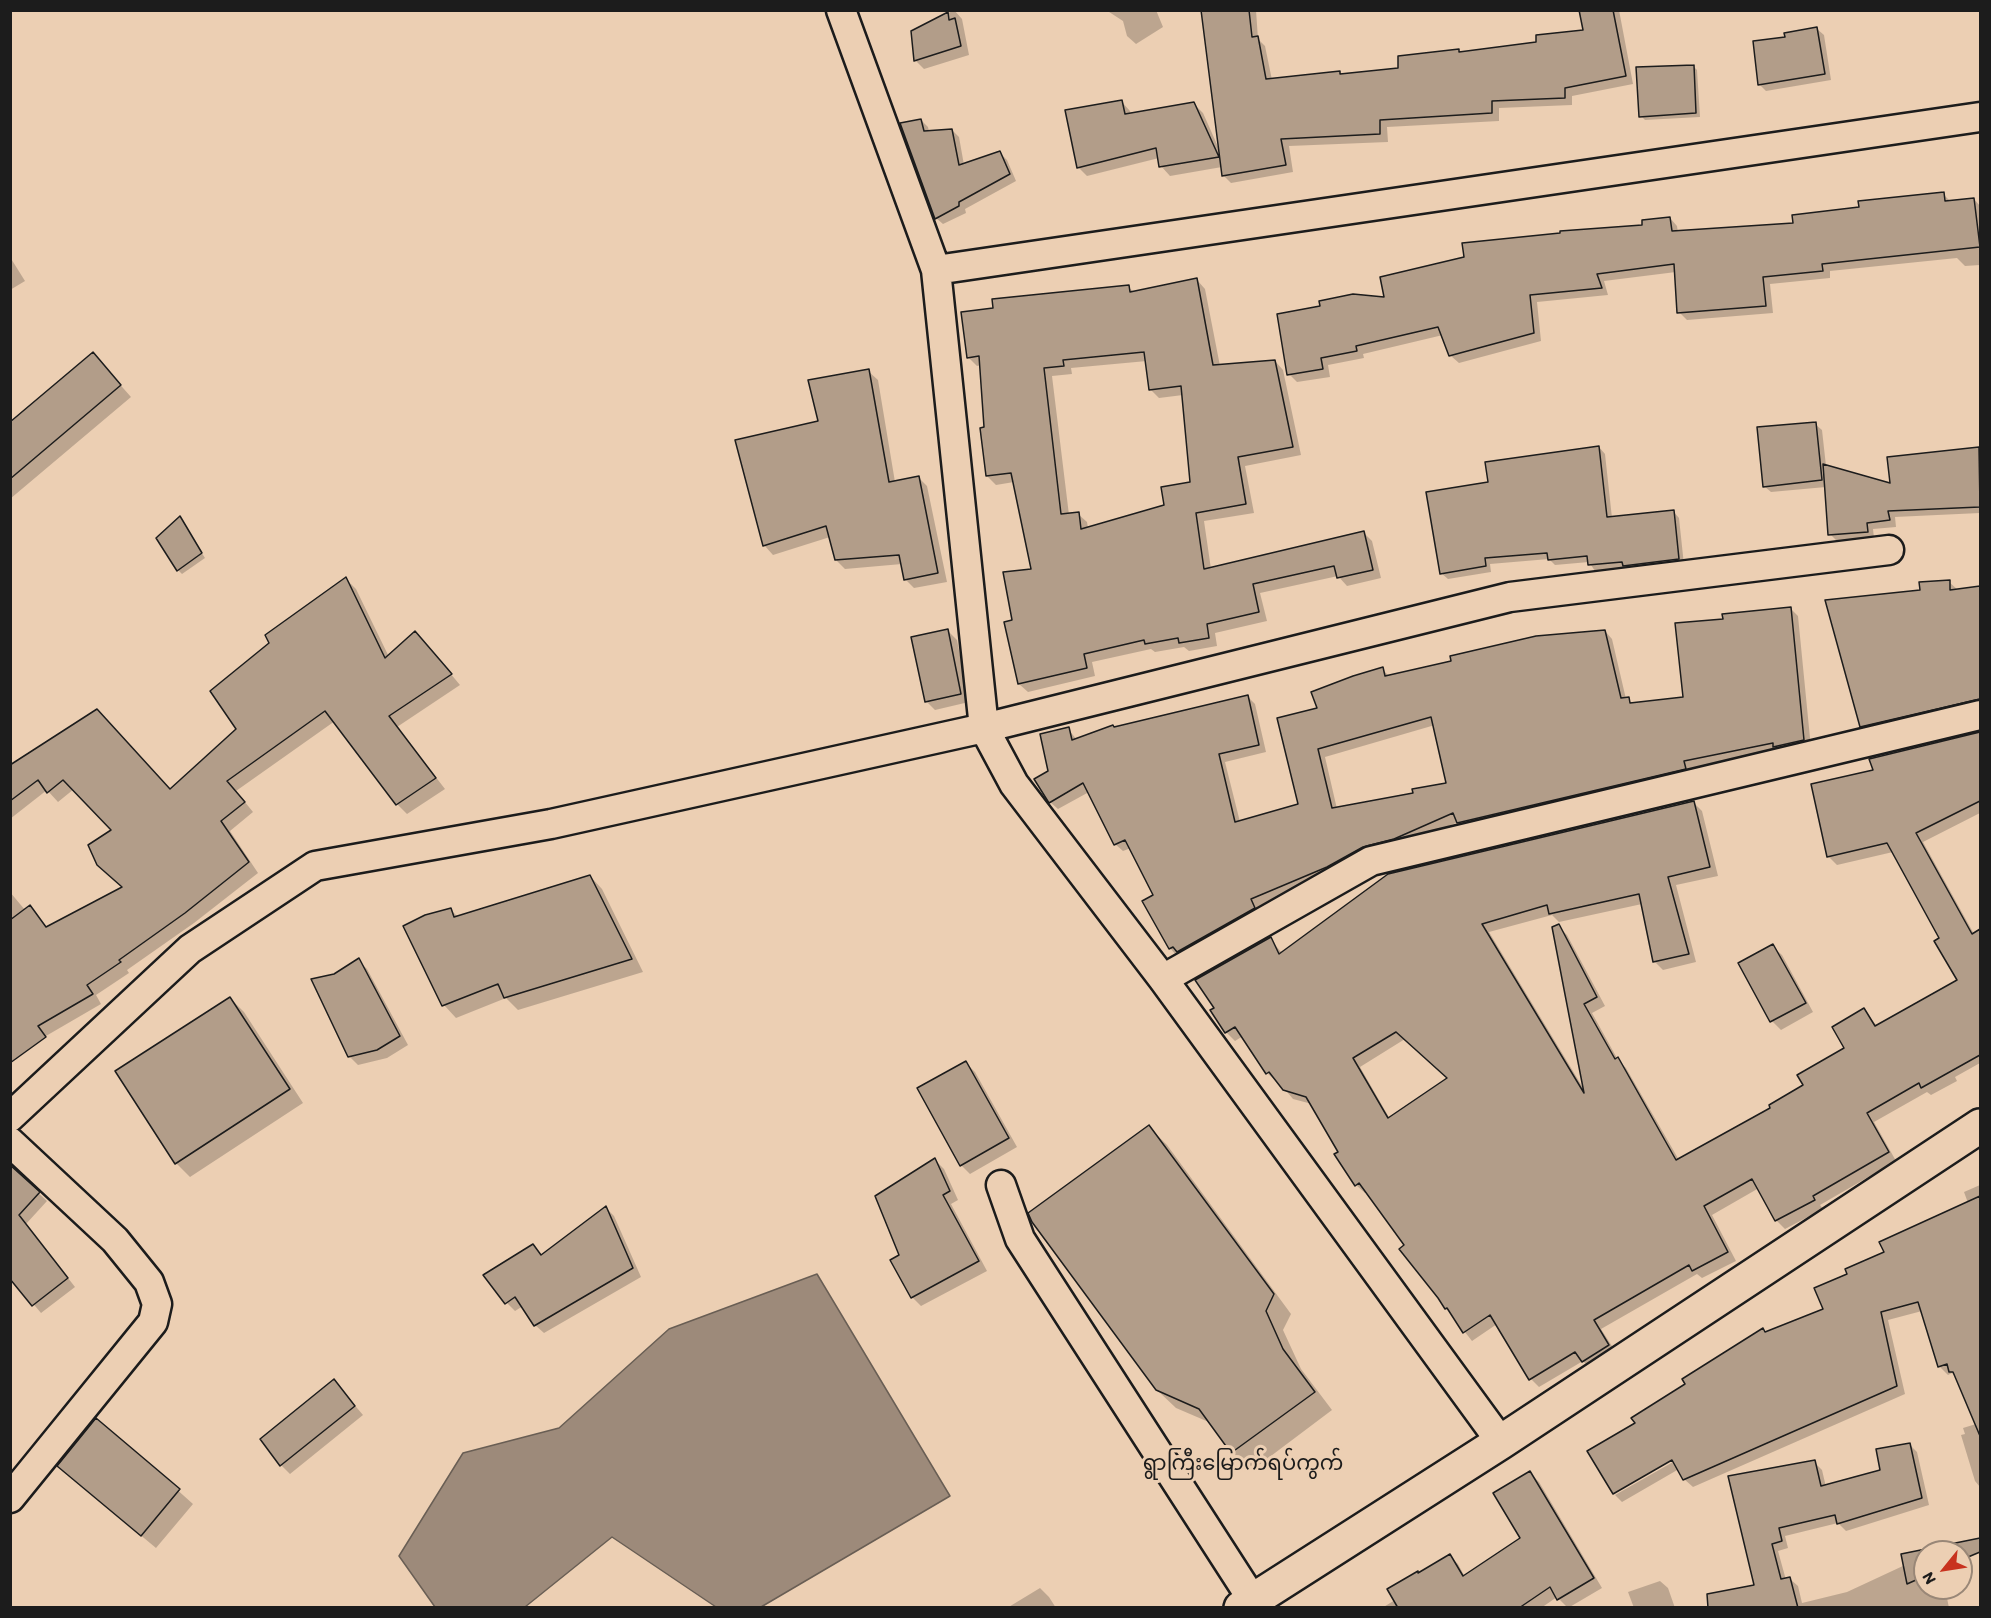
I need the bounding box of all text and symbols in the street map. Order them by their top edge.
district label: ရွာကြီးမြောက်ရပ်ကွက် [1143,1452,1343,1478]
north arrow [1913,1540,1973,1600]
text: N [1918,1569,1940,1588]

